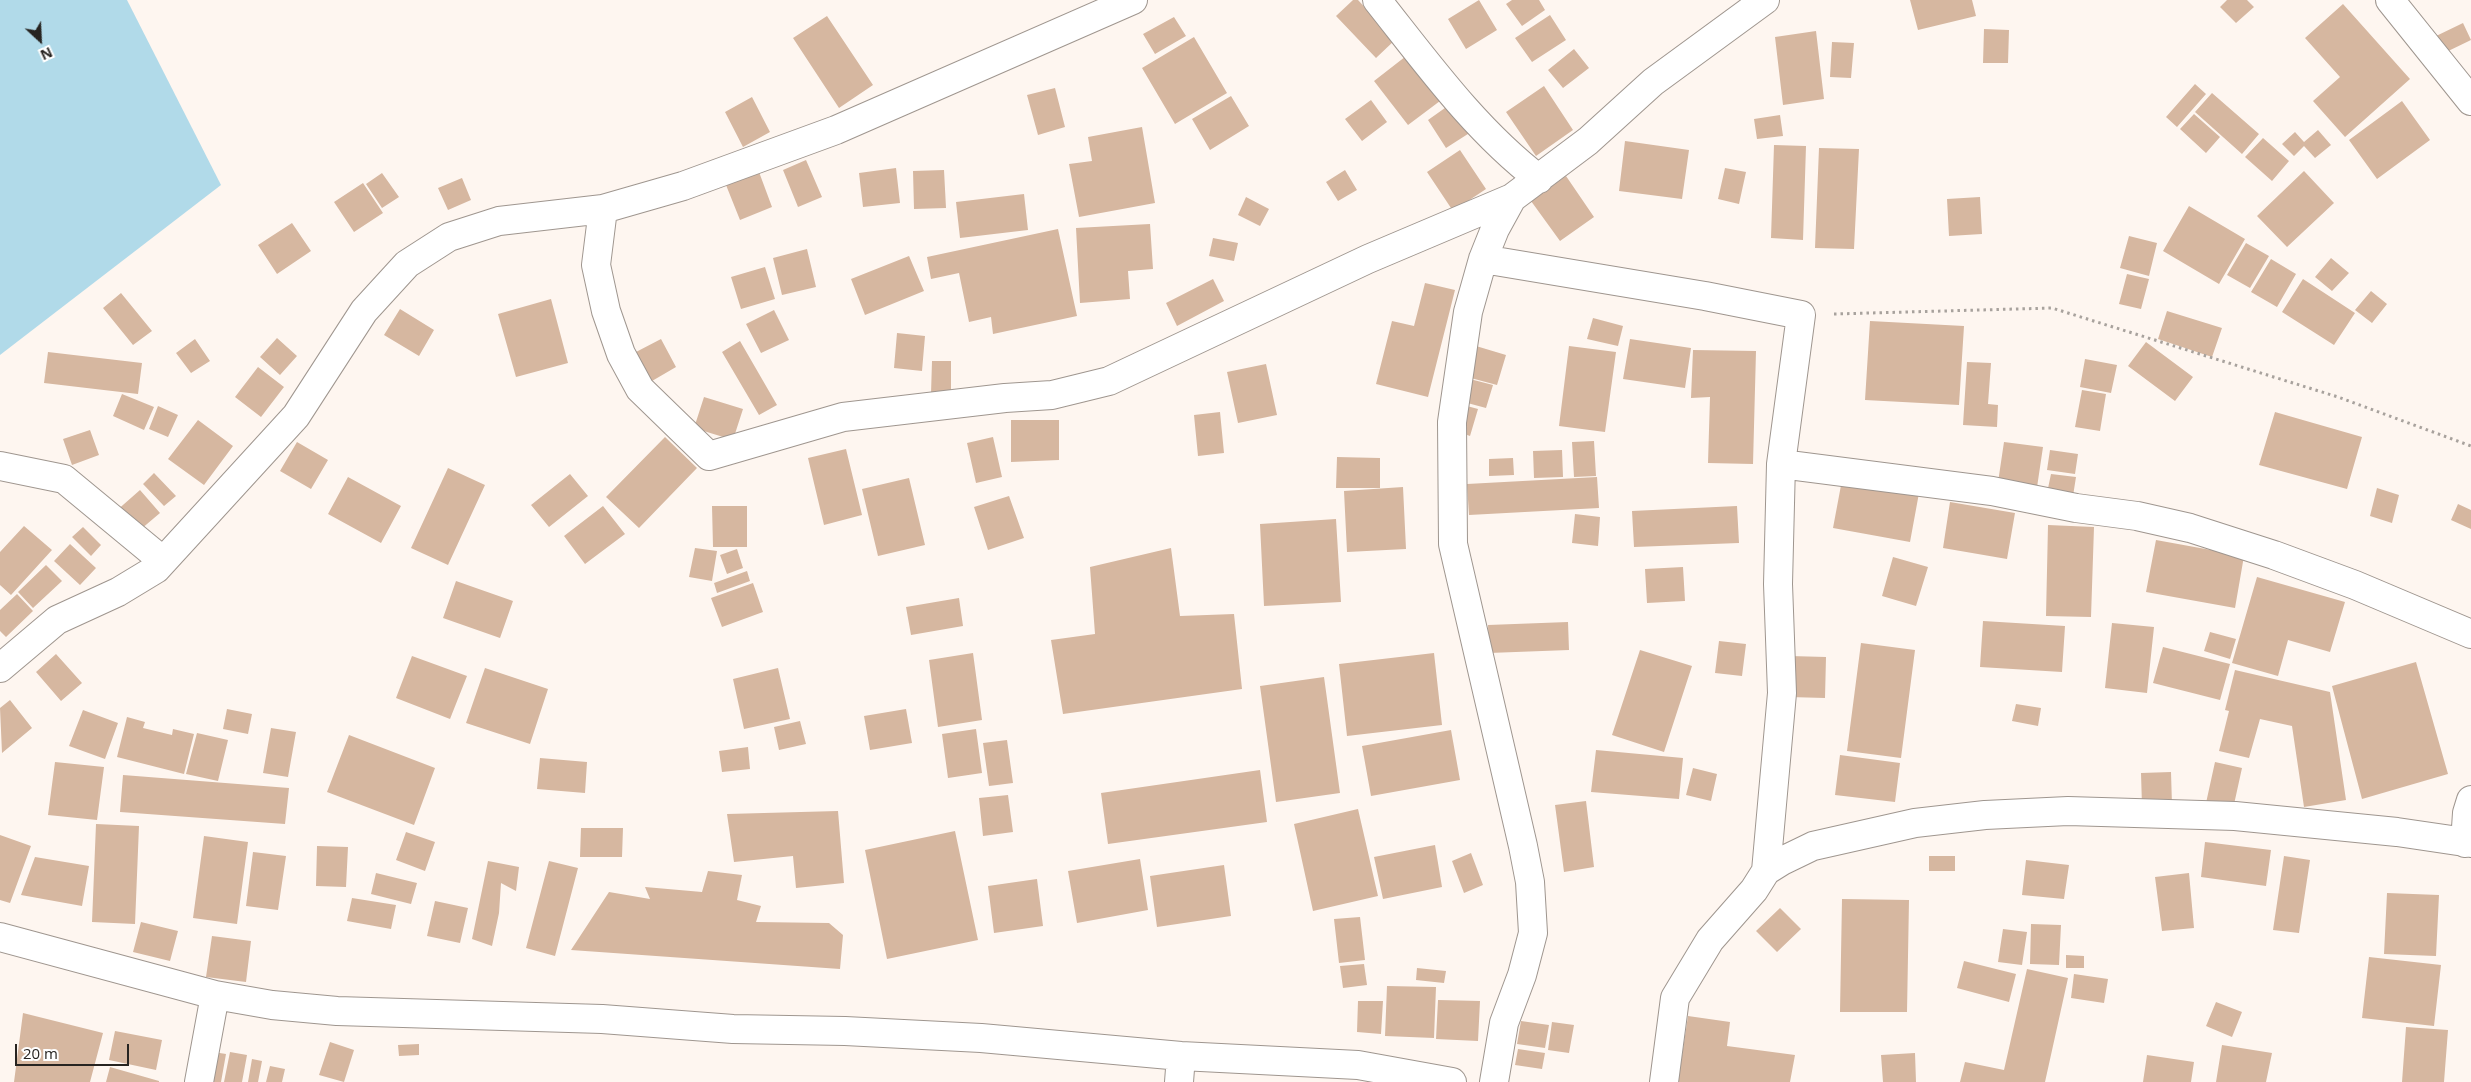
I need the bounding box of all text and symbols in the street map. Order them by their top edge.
north arrow [15,15,65,65]
text: N [37,43,56,65]
scale bar [18,1034,131,1066]
text: 20 m [23,1043,58,1063]

